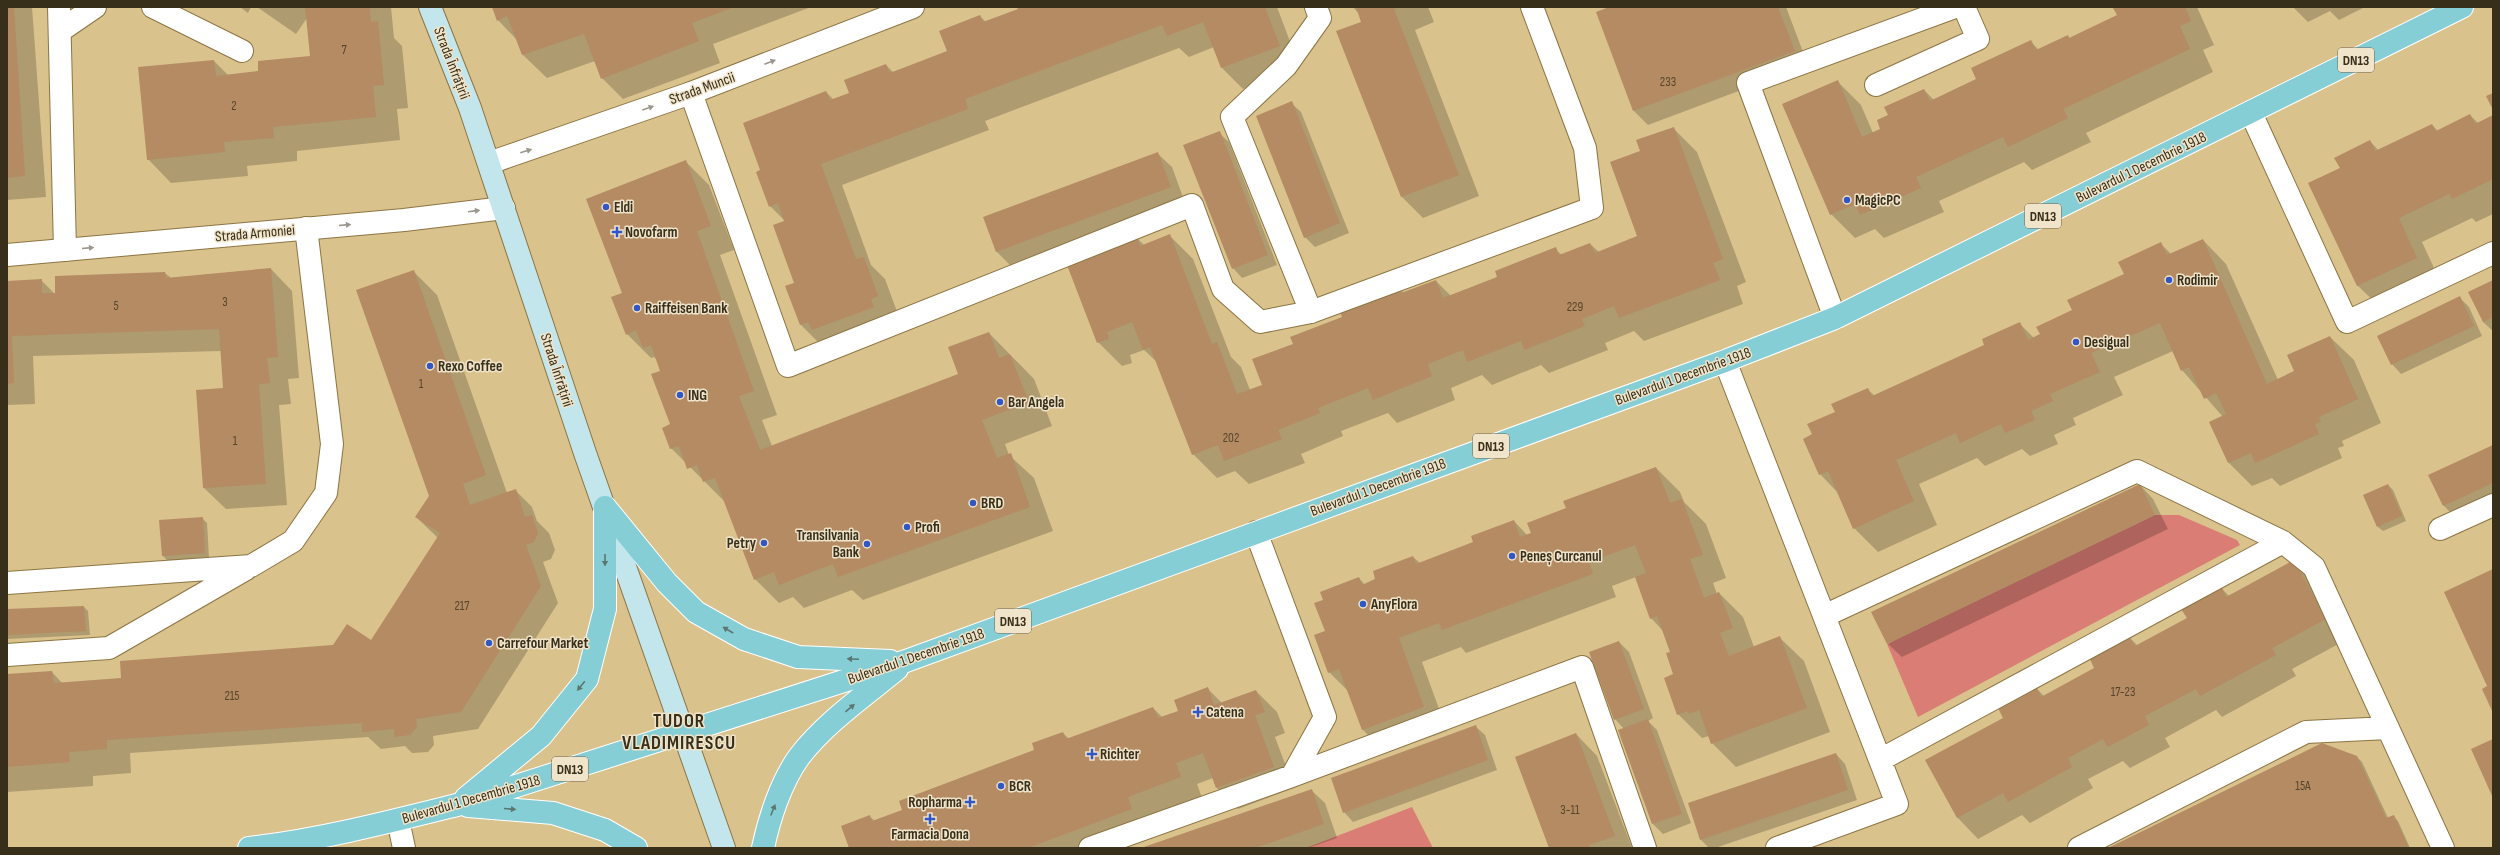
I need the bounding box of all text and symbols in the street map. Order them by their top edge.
street label: Strada Înfrățirii [429,24,474,102]
house number: 7 [341,42,347,58]
road number: DN13 [2338,48,2374,72]
one-way arrow [765,59,777,65]
street label: Strada Muncii [667,68,738,109]
house number: 233 [1660,74,1676,90]
house number: 2 [231,98,237,114]
one-way arrow [643,104,655,110]
street label: Bulevardul 1 Decembrie 1918 [2073,128,2210,207]
one-way arrow [520,147,532,153]
place label: MagicPC [1855,191,1901,210]
marker: MagicPC [1842,195,1852,205]
place label: Eldi [614,198,633,217]
marker: Eldi [601,202,611,212]
road number: DN13 [2025,204,2061,228]
one-way arrow [468,208,480,215]
street label: Strada Armoniei [214,221,296,246]
one-way arrow [339,221,351,228]
place label: Novofarm [625,223,677,242]
marker: Novofarm [612,227,622,237]
one-way arrow [82,244,94,251]
place label: Rodimir [2177,271,2218,290]
marker: Rodimir [2164,275,2174,285]
house number: 3 [222,294,228,310]
house number: 5 [113,298,119,314]
place label: Raiffeisen Bank [645,299,728,318]
house number: 229 [1567,299,1583,315]
marker: Raiffeisen Bank [632,303,642,313]
street label: Strada Înfrățirii [536,331,577,409]
place label: Desigual [2084,333,2129,352]
marker: Desigual [2071,337,2081,347]
street label: Bulevardul 1 Decembrie 1918 [1613,343,1754,410]
place label: Rexo Coffee [438,357,502,376]
marker: Rexo Coffee [425,361,435,371]
house number: 1 [419,376,424,392]
place label: ING [688,386,707,405]
marker: ING [675,390,685,400]
place label: Bar Angela [1008,393,1064,412]
marker: Bar Angela [995,397,1005,407]
house number: 202 [1223,430,1239,446]
house number: 1 [233,433,238,449]
road number: DN13 [1473,434,1509,458]
street label: Bulevardul 1 Decembrie 1918 [1308,454,1449,521]
place label: BRD [981,494,1003,513]
marker: BRD [968,498,978,508]
place label: Profi [915,518,940,537]
marker: Profi [902,522,912,532]
place label: Transilvania Bank [796,526,860,562]
place label: Petry [727,534,757,553]
marker: Petry [759,538,769,548]
marker: Transilvania Bank [862,539,872,549]
place label: Peneș Curcanul [1520,547,1602,566]
marker: Peneș Curcanul [1507,551,1517,561]
one-way arrow [602,554,608,567]
place label: AnyFlora [1370,595,1418,614]
house number: 217 [454,598,470,614]
marker: AnyFlora [1358,599,1368,609]
road number: DN13 [995,609,1031,633]
street label: Bulevardul 1 Decembrie 1918 [846,624,987,689]
one-way arrow [722,626,734,633]
place label: Carrefour Market [497,634,588,653]
marker: Carrefour Market [484,638,494,648]
one-way arrow [847,656,859,663]
one-way arrow [577,681,586,691]
house number: 17-23 [2111,684,2135,700]
house number: 215 [224,688,240,704]
place label: Catena [1206,703,1244,722]
one-way arrow [844,704,855,713]
marker: Catena [1193,707,1203,717]
district label: TUDOR VLADIMIRESCU [622,710,736,755]
place label: Richter [1100,745,1140,764]
marker: Richter [1087,749,1097,759]
road number: DN13 [552,757,588,781]
street label: Bulevardul 1 Decembrie 1918 [400,771,542,828]
place label: BCR [1009,777,1032,796]
house number: 15A [2295,778,2311,794]
marker: BCR [996,781,1006,791]
place label: Ropharma [908,793,962,812]
marker: Ropharma [965,797,975,807]
house number: 3-11 [1560,802,1580,818]
one-way arrow [770,804,776,816]
one-way arrow [504,806,516,813]
marker: Farmacia Dona [925,814,935,824]
place label: Farmacia Dona [891,825,969,844]

